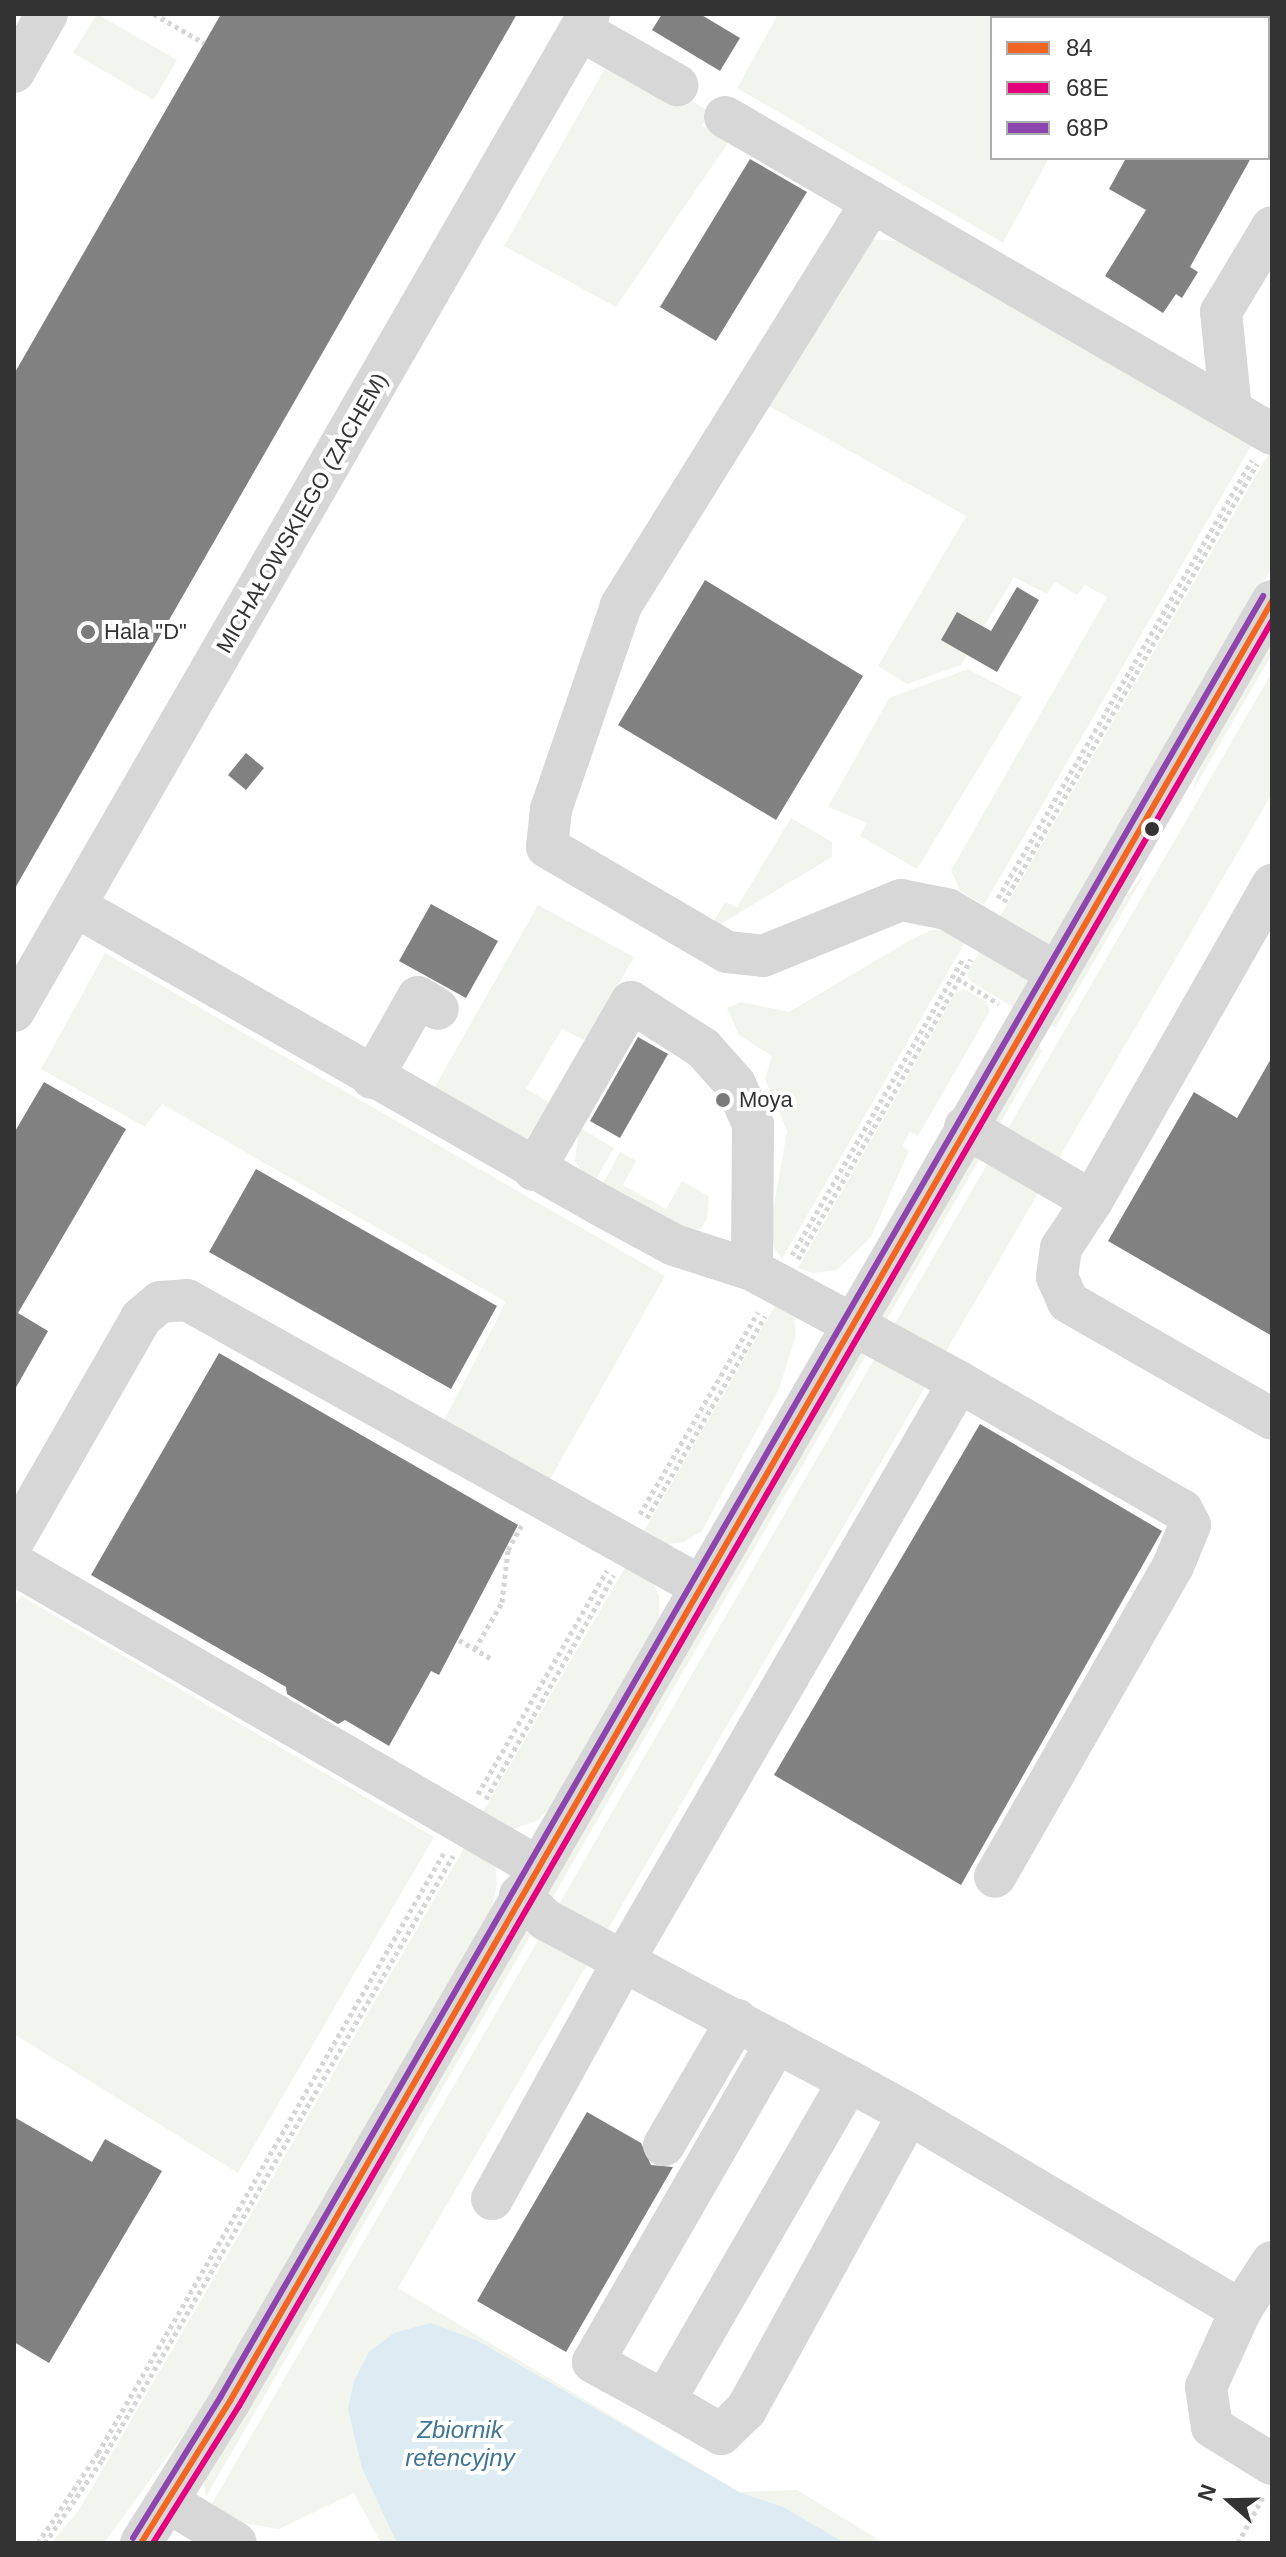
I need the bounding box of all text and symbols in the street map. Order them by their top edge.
legend [990,16,1270,160]
text: 84 [1066,34,1093,61]
text: 68E [1066,74,1109,101]
text: 68P [1066,114,1109,141]
street label: MICHAŁOWSKIEGO (ZACHEM) [211,368,393,658]
place label: Hala "D" [104,619,187,645]
marker: Hala "D" [79,623,97,641]
unlabelled marker [1144,821,1160,837]
place label: Moya [739,1087,793,1113]
marker: Moya [714,1091,732,1109]
water label: Zbiornik retencyjny [405,2416,515,2472]
north arrow [1190,2461,1270,2541]
text: N [1193,2481,1221,2504]

